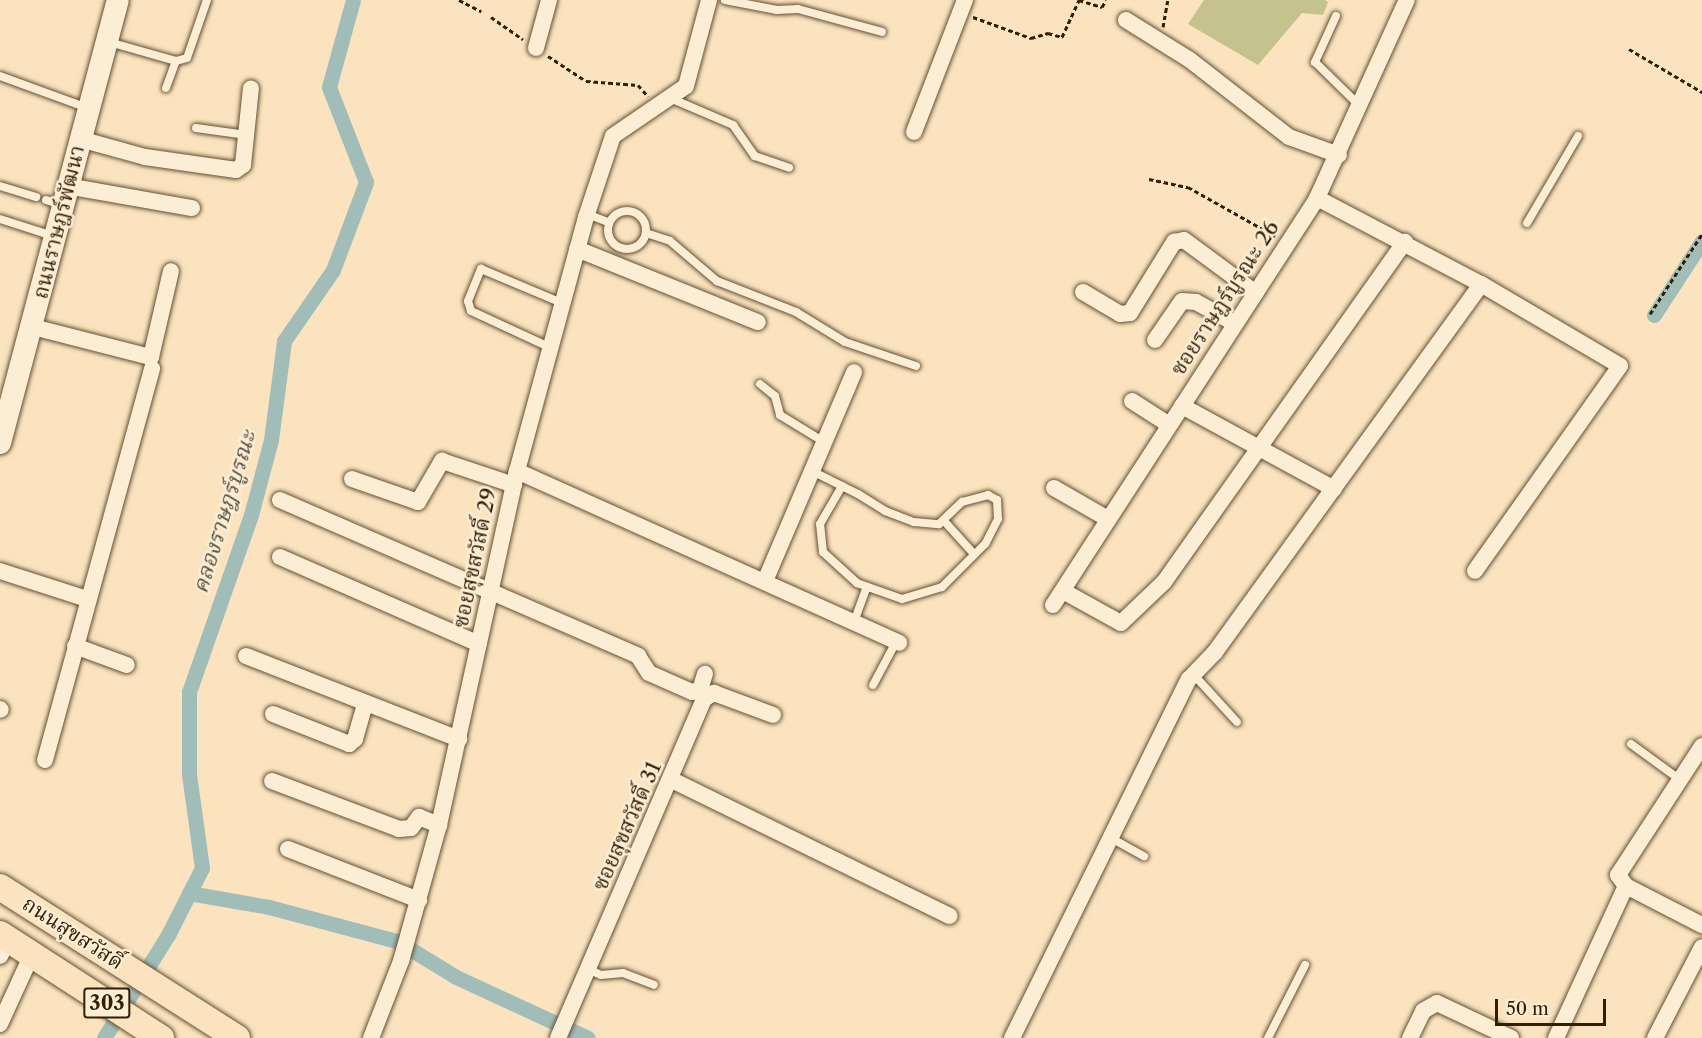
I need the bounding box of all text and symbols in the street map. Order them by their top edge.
street label: ถนนราษฎร์พัฒนา [28,143,90,301]
street label: ซอยราษฎร์บูรณะ 26 [1166,216,1284,380]
water label: คลองราษฎร์บูรณะ [187,428,261,596]
street label: ซอยสุขสวัสดิ์ 29 [448,486,502,630]
street label: ซอยสุขสวัสดิ์ 31 [587,758,667,894]
street label: ถนนสุขสวัสดิ์ [18,891,128,975]
road number: 303 [83,986,131,1020]
scale bar [1498,987,1609,1025]
text: 50 m [1506,998,1549,1020]

